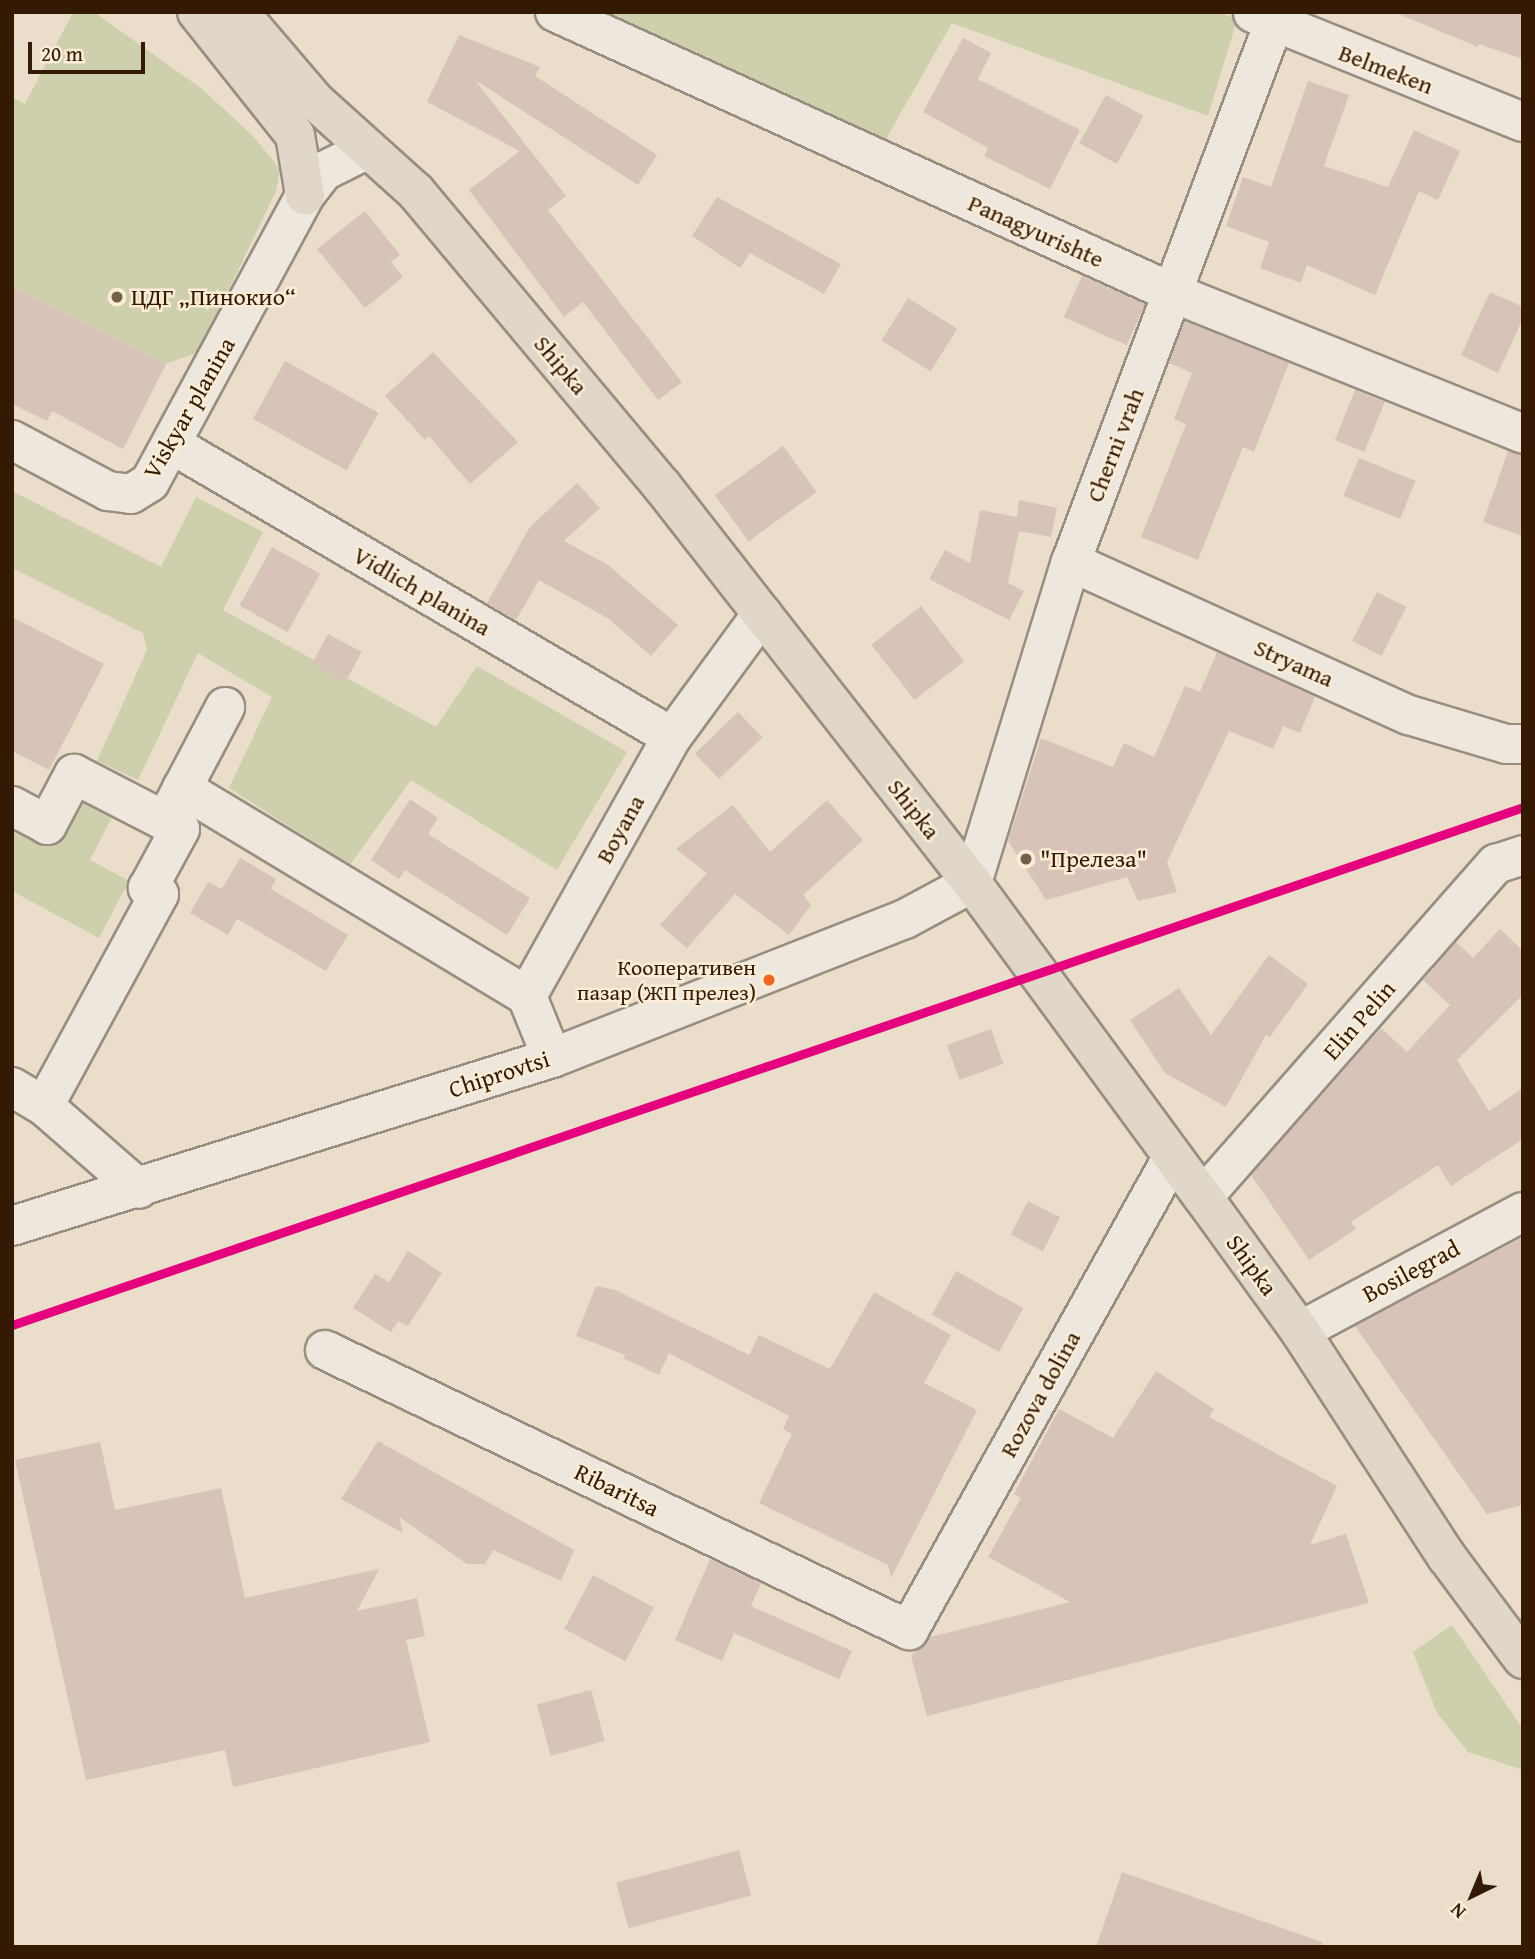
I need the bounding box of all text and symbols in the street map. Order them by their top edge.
scale bar [32,28,149,72]
text: 20 m [41,38,83,69]
street label: Belmeken [1335,38,1437,100]
street label: Panagyurishte [964,188,1108,274]
place label: ЦДГ „Пинокио“ [131,283,296,311]
marker: ЦДГ „Пинокио“ [109,289,125,305]
street label: Shipka [528,330,594,400]
street label: Viskyar planina [137,332,241,484]
street label: Cherni vrah [1080,384,1150,506]
street label: Vidlich planina [348,540,496,642]
street label: Stryama [1250,633,1338,693]
street label: Shipka [882,773,946,845]
street label: Boyana [590,790,650,868]
place label: "Прелеза" [1040,845,1147,873]
marker: "Прелеза" [1018,851,1034,867]
place label: Кооперативен пазар (ЖП прелез) [577,954,756,1006]
marker: Кооперативен пазар (ЖП прелез) [762,973,776,987]
street label: Elin Pelin [1317,975,1401,1065]
street label: Chiprovtsi [445,1044,553,1104]
street label: Shipka [1220,1229,1284,1301]
street label: Bosilegrad [1358,1233,1464,1309]
street label: Rozova dolina [994,1326,1086,1462]
street label: Ribaritsa [570,1457,664,1523]
north arrow [1437,1861,1507,1931]
text: N [1443,1897,1472,1926]

